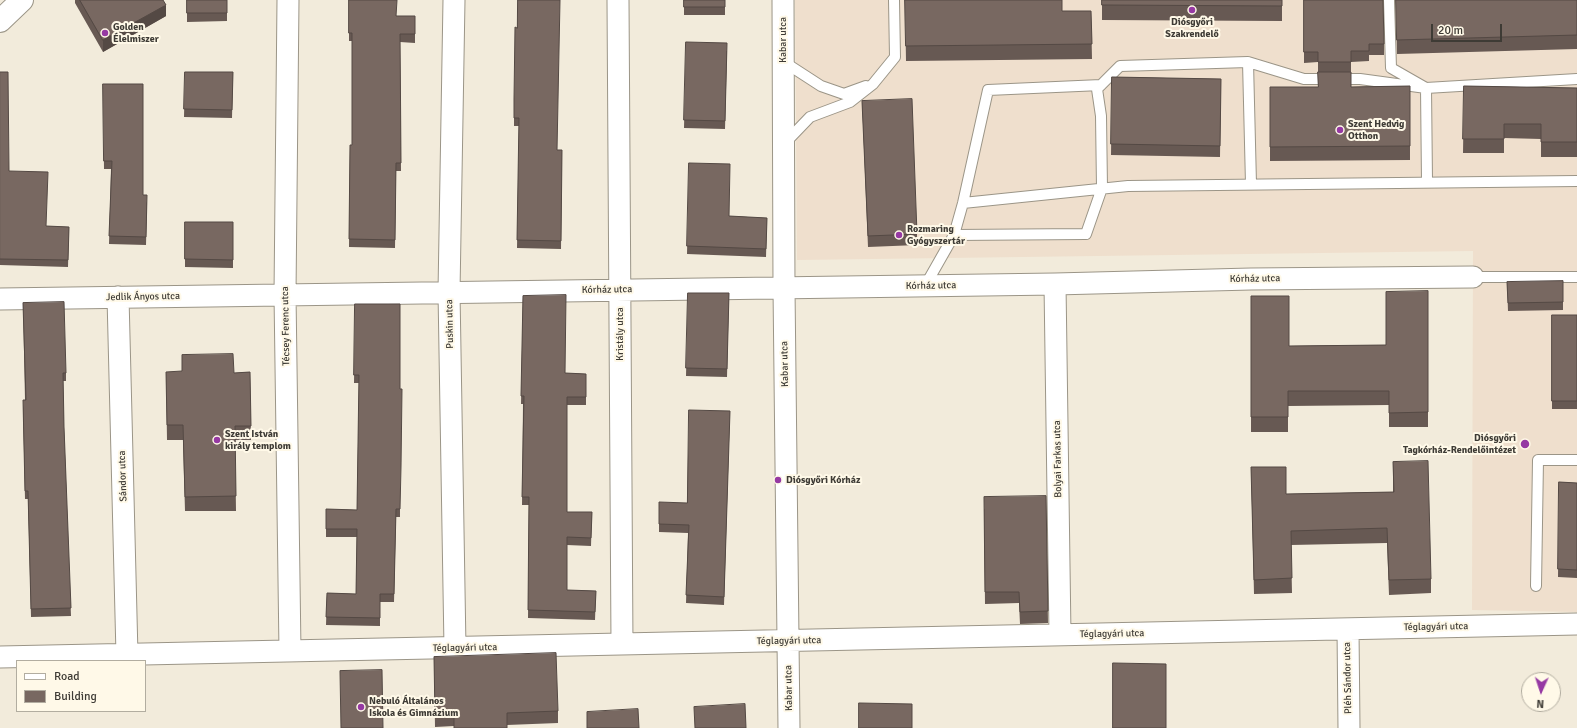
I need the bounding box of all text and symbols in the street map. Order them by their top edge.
marker: Diósgyőri Szakrendelő [1187,5,1197,15]
place label: Diósgyőri Szakrendelő [1165,16,1219,40]
scale bar [1433,16,1504,42]
street label: Kabar utca [777,17,789,63]
place label: Golden Élelmiszer [113,21,159,44]
text: 20 m [1438,23,1463,38]
marker: Golden Élelmiszer [100,28,110,38]
place label: Szent Hedvig Otthon [1348,118,1404,142]
marker: Szent Hedvig Otthon [1335,125,1345,135]
place label: Rozmaring Gyógyszertár [907,223,965,246]
marker: Rozmaring Gyógyszertár [894,230,904,240]
street label: Kórház utca [1230,273,1280,285]
street label: Kórház utca [906,280,956,292]
street label: Kórház utca [582,284,632,296]
street label: Técsey Ferenc utca [279,286,293,366]
street label: Jedlik Ányos utca [106,290,180,304]
street label: Puskin utca [444,299,456,349]
street label: Kristály utca [614,307,626,361]
street label: Kabar utca [779,341,791,387]
street label: Bolyai Farkas utca [1051,420,1065,498]
place label: Szent István király templom [225,428,291,452]
place label: Diósgyőri Tagkórház-Rendelőintézet [1403,432,1516,456]
marker: Szent István király templom [212,435,222,445]
marker: Diósgyőri Tagkórház-Rendelőintézet [1519,438,1531,450]
street label: Sándor utca [116,450,130,502]
place label: Diósgyőri Kórház [786,474,860,486]
marker: Diósgyőri Kórház [773,475,783,485]
street label: Téglagyári utca [1404,620,1468,634]
street label: Téglagyári utca [1080,627,1144,641]
street label: Téglagyári utca [757,634,821,648]
street label: Téglagyári utca [433,641,497,655]
street label: Pléh Sándor utca [1341,642,1355,714]
legend [16,660,146,712]
street label: Kabar utca [783,665,795,711]
text: Road [54,669,80,684]
north arrow [1521,672,1561,712]
text: Building [54,689,97,704]
place label: Nebuló Általános Iskola és Gimnázium [369,695,458,718]
text: N [1536,697,1545,710]
marker: Nebuló Általános Iskola és Gimnázium [356,702,366,712]

